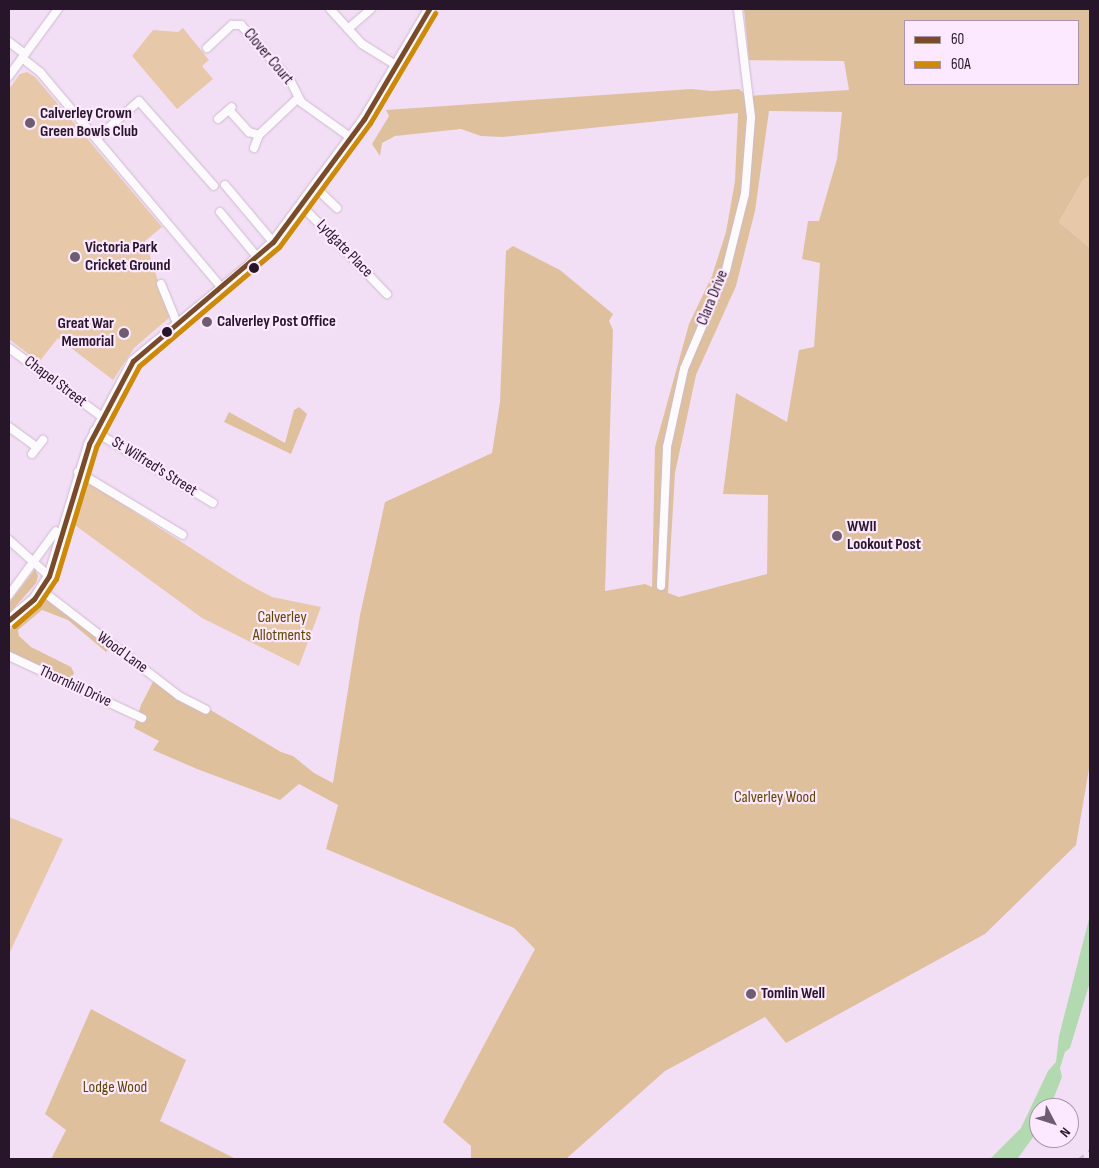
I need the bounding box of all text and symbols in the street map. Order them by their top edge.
legend [904,20,1079,85]
street label: Clover Court [239,25,297,89]
text: 60 [951,30,964,49]
text: 60A [951,55,971,74]
place label: Calverley Crown Green Bowls Club [40,104,138,142]
marker: Calverley Crown Green Bowls Club [24,117,36,129]
street label: Lydgate Place [312,216,376,282]
place label: Victoria Park Cricket Ground [85,238,170,276]
marker: Victoria Park Cricket Ground [69,251,81,263]
unlabelled marker [249,263,259,273]
street label: Clara Drive [693,268,733,328]
place label: Calverley Post Office [217,312,336,332]
place label: Great War Memorial [57,314,114,352]
marker: Calverley Post Office [201,316,213,328]
marker: Great War Memorial [118,327,130,339]
unlabelled marker [162,327,172,337]
street label: Chapel Street [20,352,90,412]
street label: St Wilfred's Street [108,433,200,501]
place label: WWII Lookout Post [847,517,921,555]
marker: WWII Lookout Post [831,530,843,542]
park label: Calverley Allotments [253,608,311,646]
street label: Wood Lane [93,628,151,678]
street label: Thornhill Drive [36,662,114,712]
park label: Calverley Wood [734,788,816,808]
place label: Tomlin Well [761,984,825,1004]
marker: Tomlin Well [745,988,757,1000]
park label: Lodge Wood [83,1078,147,1098]
north arrow [1029,1098,1079,1148]
text: N [1056,1124,1074,1141]

